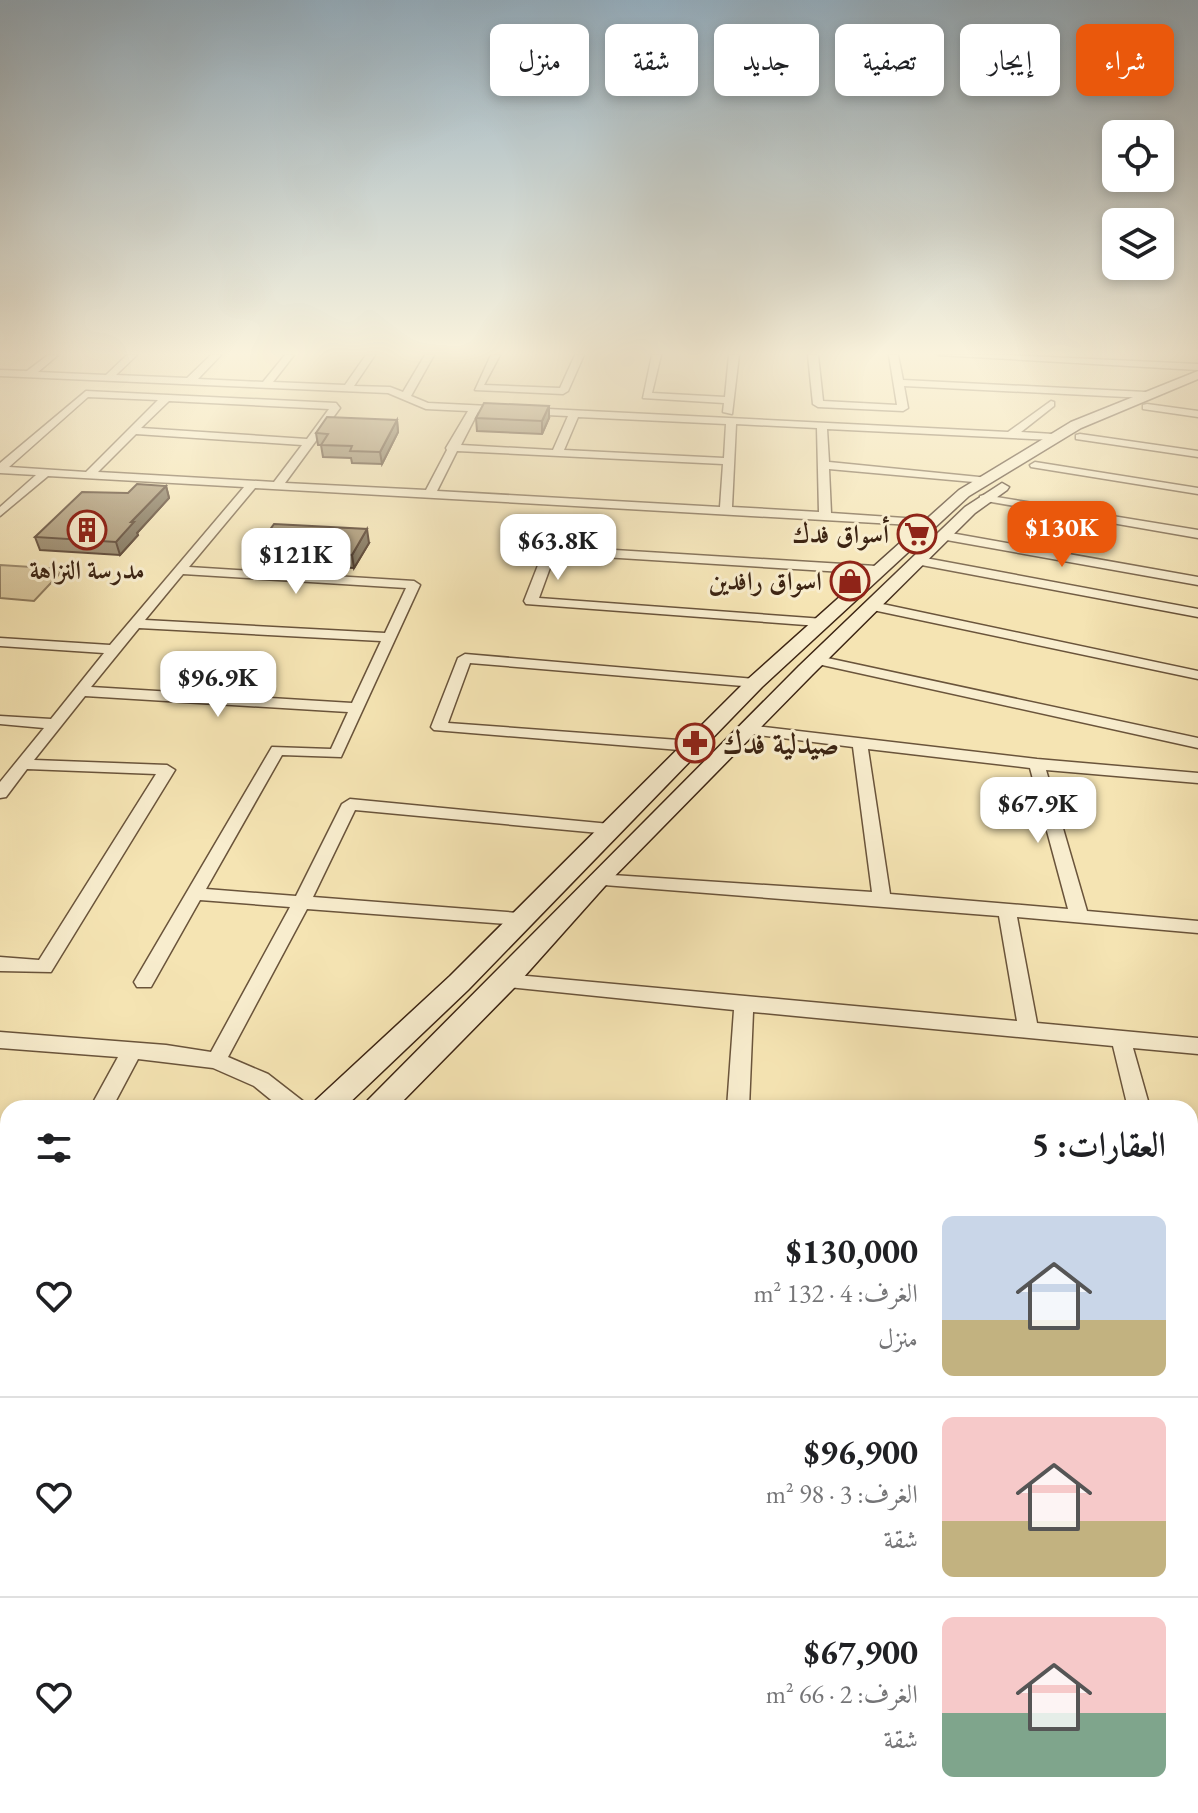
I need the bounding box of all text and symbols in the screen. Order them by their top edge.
chip: منزل [490,24,589,96]
chip: شقة [605,24,698,96]
chip: جديد [714,24,819,96]
chip: تصفية [835,24,944,96]
chip: إيجار [960,24,1060,96]
chip: شراء [1076,24,1174,96]
map controls [1102,120,1174,280]
button: locate [1102,120,1174,192]
button: layers [1102,208,1174,280]
pin: $130K [1006,501,1118,569]
building icon: مدرسة النزاهة [66,509,108,551]
text: $130K [1025,510,1099,544]
supermarket icon: أسواق فدك [896,513,938,555]
pin: $63.8K [493,514,623,582]
place label: أسواق فدك [793,516,890,551]
text: $63.8K [518,523,598,557]
pin: $121K [240,528,352,596]
text: $121K [259,537,333,571]
place label: مدرسة النزاهة [29,553,145,587]
shop icon: اسواق رافدين [829,560,871,602]
place label: اسواق رافدين [708,564,822,598]
pin: $96.9K [153,651,283,719]
text: $96.9K [178,660,258,694]
pharmacy icon: صيدلية فدك [674,722,716,764]
place label: صيدلية فدك [723,724,839,763]
pin: $67.9K [973,777,1103,845]
text: $67.9K [998,786,1078,820]
text: العقارات: 5 [1032,1122,1166,1166]
icon: filters [32,1126,76,1170]
text: $130,000 [786,1229,918,1273]
icon: home [1006,1248,1102,1344]
icon: heart [32,1274,76,1318]
text: الغرف: 4 · 132 m² [753,1276,918,1310]
text: منزل [878,1321,918,1355]
text: $96,900 [804,1430,918,1474]
icon: home [1006,1449,1102,1545]
icon: heart [32,1475,76,1519]
text: الغرف: 3 · 98 m² [766,1477,918,1511]
text: شقة [884,1522,918,1556]
text: $67,900 [804,1630,918,1674]
icon: home [1006,1649,1102,1745]
icon: heart [32,1675,76,1719]
text: الغرف: 2 · 66 m² [766,1677,918,1711]
text: شقة [884,1722,918,1756]

